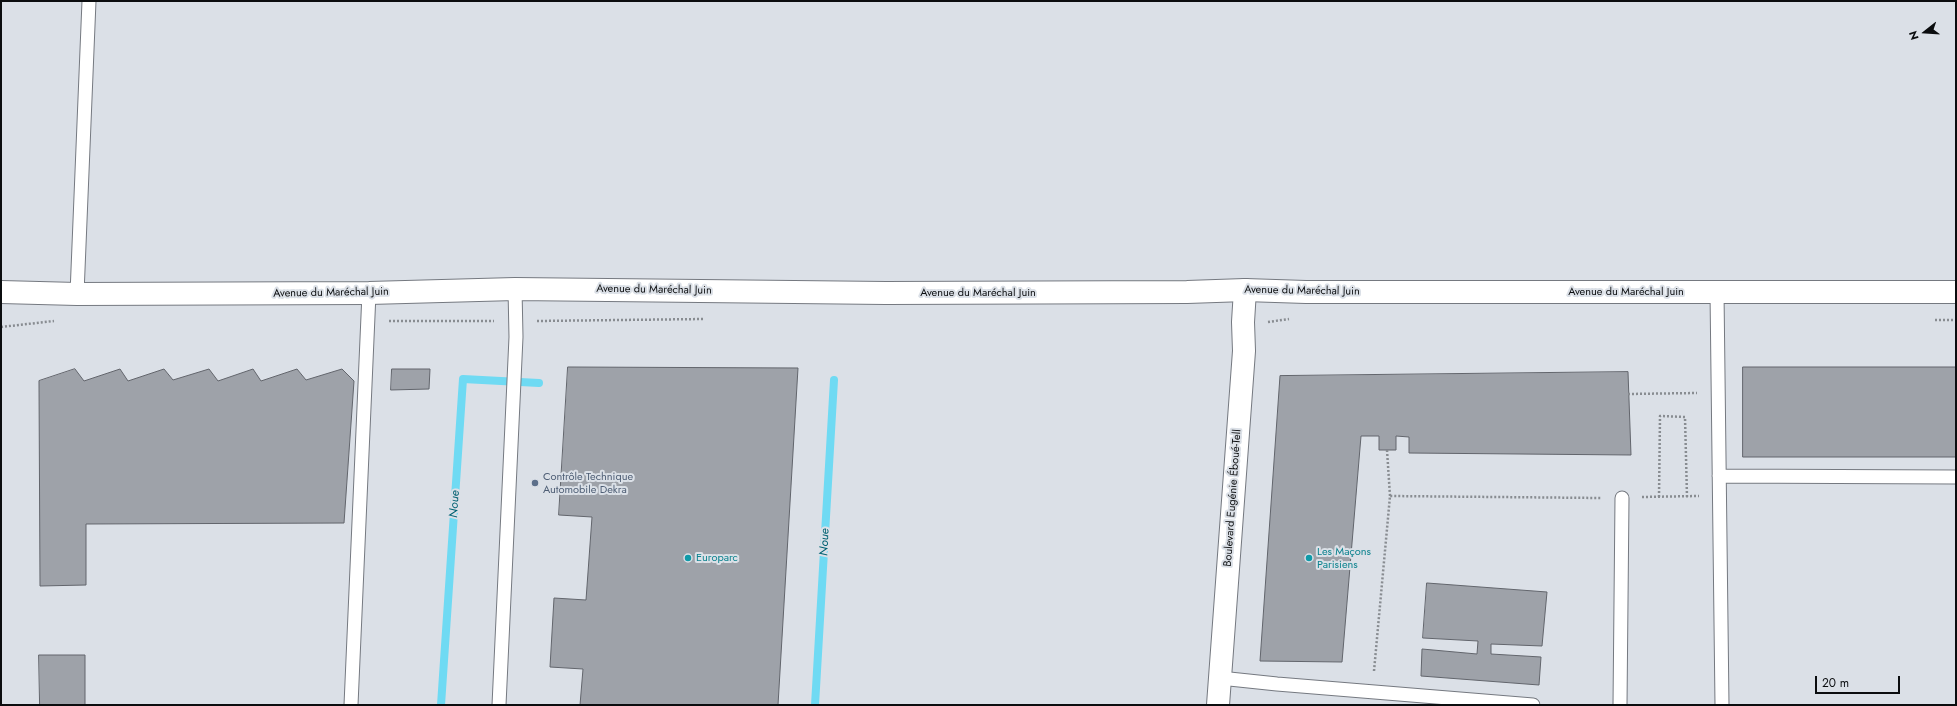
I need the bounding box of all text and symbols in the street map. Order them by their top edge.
north arrow [1905,12,1945,52]
text: N [1905,29,1922,42]
street label: Avenue du Maréchal Juin [596,282,712,298]
street label: Avenue du Maréchal Juin [1244,283,1360,299]
street label: Avenue du Maréchal Juin [273,285,389,301]
street label: Avenue du Maréchal Juin [1568,285,1684,299]
street label: Avenue du Maréchal Juin [920,286,1036,300]
street label: Boulevard Eugénie Éboué-Tell [1222,429,1244,567]
place label: Contrôle Technique Automobile Dekra [543,470,633,496]
marker: Contrôle Technique Automobile Dekra [530,478,540,488]
water label: Noue [447,490,463,518]
water label: Noue [817,528,833,556]
place label: Les Maçons Parisiens [1317,545,1371,571]
place label: Europarc [696,551,738,565]
marker: Europarc [683,553,693,563]
marker: Les Maçons Parisiens [1304,553,1314,563]
scale bar [1817,668,1902,694]
text: 20 m [1822,674,1849,692]

